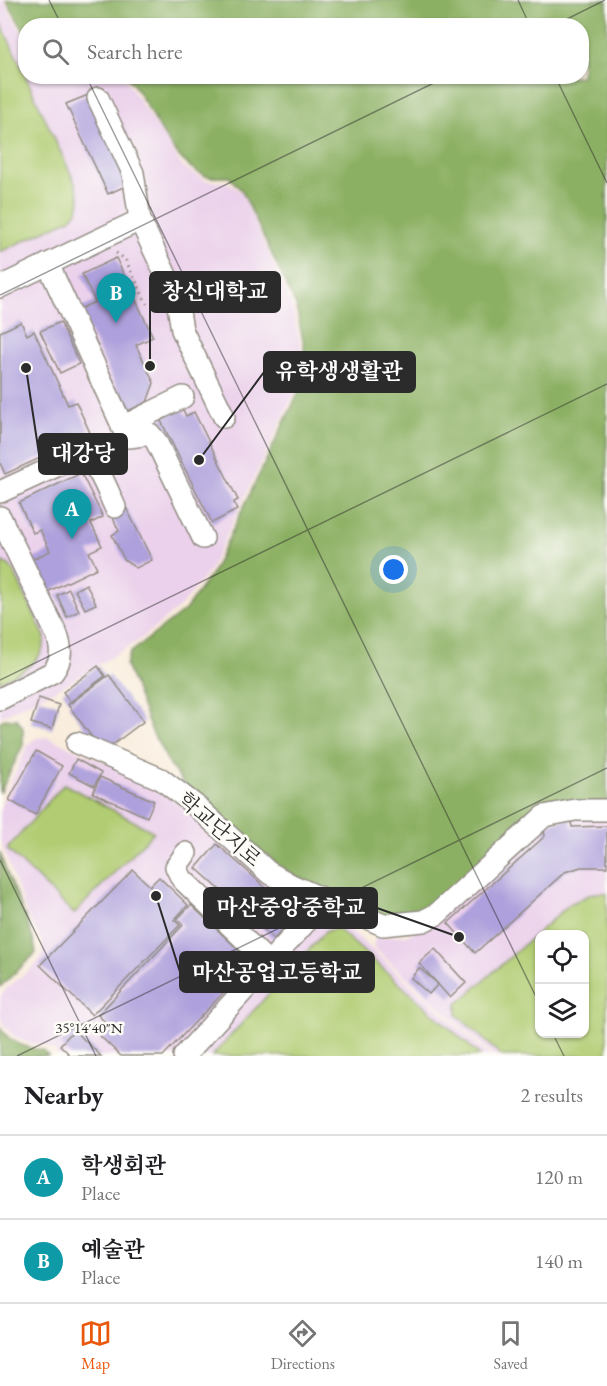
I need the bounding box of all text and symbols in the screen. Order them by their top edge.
search box [18,18,589,84]
icon: search [39,35,72,68]
text: Search here [87,37,182,66]
callout: 창신대학교 [150,272,280,312]
pin: B [96,274,136,323]
text: 창신대학교 [162,277,268,306]
callout: 유학생생활관 [264,352,415,392]
text: 유학생생활관 [275,357,404,386]
callout: 대강당 [39,434,127,474]
text: 대강당 [51,439,116,468]
pin: A [52,490,92,539]
your location [379,555,408,584]
street label: 학교단지로 [173,786,267,872]
callout: 마산중앙중학교 [204,888,377,928]
text: 마산중앙중학교 [217,893,365,922]
map controls [535,930,589,1038]
button: locate [535,930,589,984]
callout: 마산공업고등학교 [180,952,374,992]
text: 마산공업고등학교 [192,958,362,987]
button: layers [535,984,589,1038]
text: 35°14'40"N [55,1018,123,1037]
text: Nearby [24,1078,104,1112]
text: 2 results [520,1082,583,1108]
text: 학생회관 [81,1151,166,1180]
text: A [36,1164,51,1190]
text: 120 m [535,1164,583,1190]
text: Place [81,1180,120,1206]
text: 예술관 [81,1235,145,1264]
text: B [37,1248,50,1274]
text: 140 m [535,1248,583,1274]
text: Place [81,1264,120,1290]
tab: Map [79,1317,112,1374]
tab: Directions [271,1317,335,1374]
tab: Saved [493,1317,528,1374]

